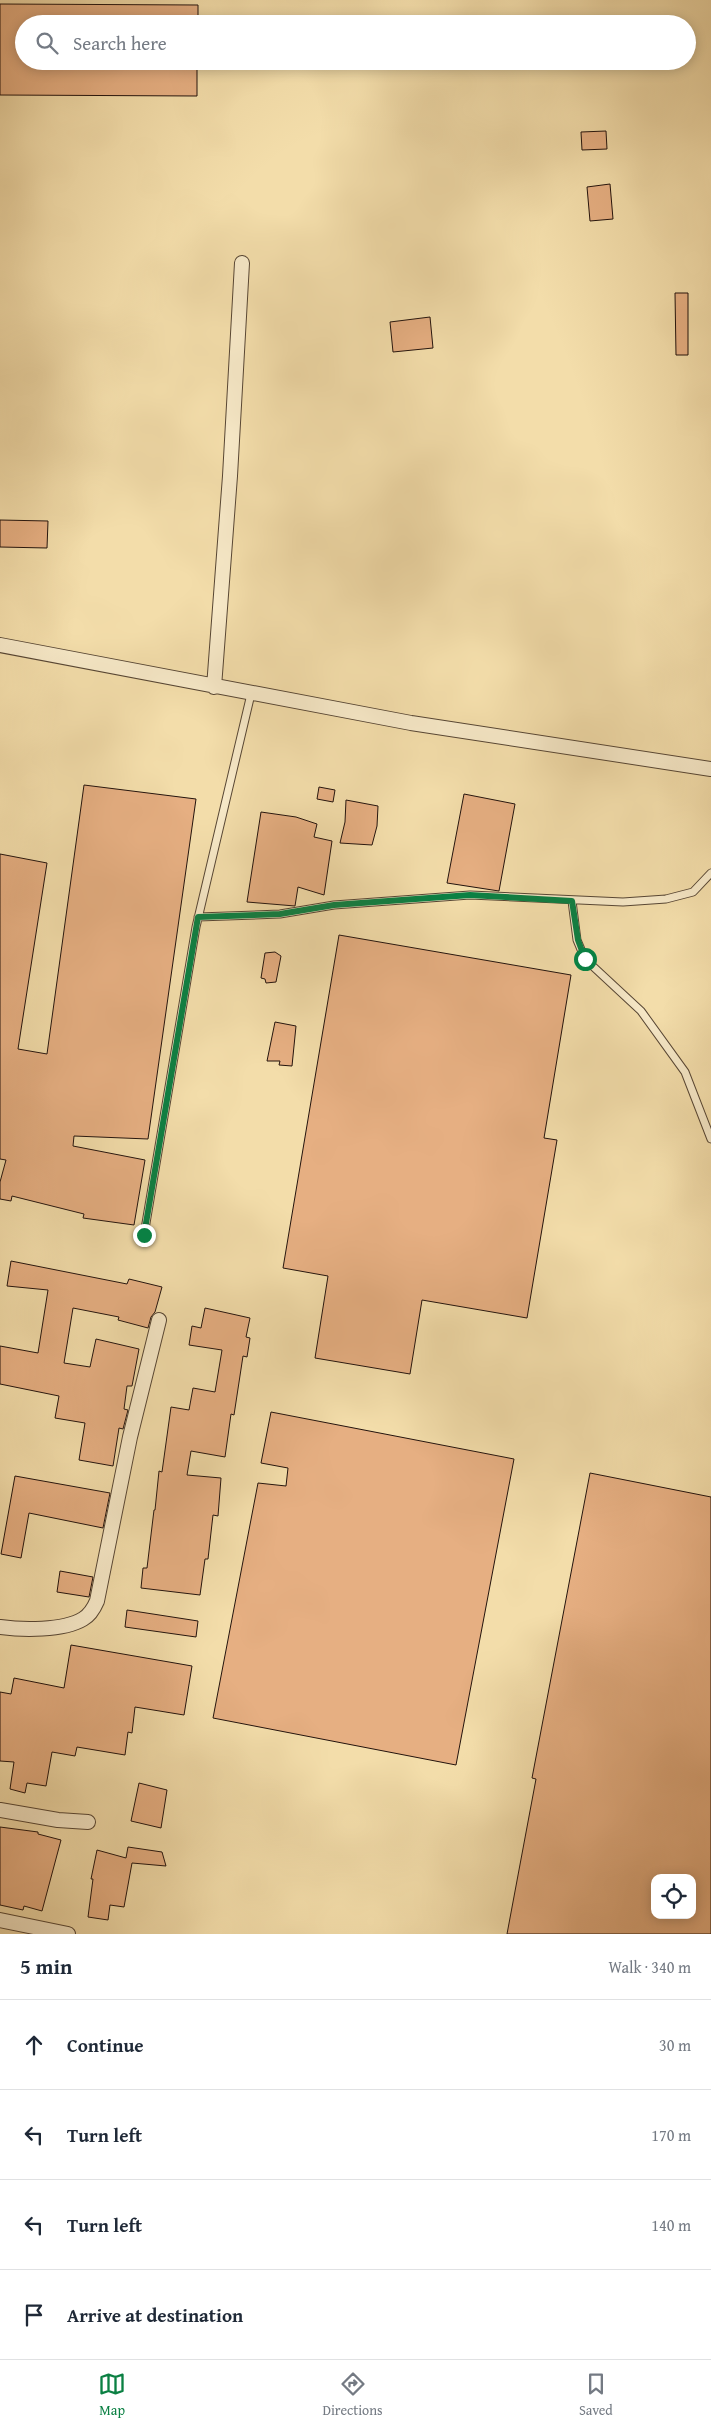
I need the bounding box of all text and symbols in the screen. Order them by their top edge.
search box [15,15,696,70]
icon: search [33,29,61,57]
text: Search here [73,29,167,57]
route start [574,948,597,971]
route end [133,1224,156,1247]
map controls [651,1874,696,1919]
button: locate [651,1874,696,1919]
text: 5 min [20,1951,72,1982]
text: Walk · 340 m [608,1955,691,1979]
icon: ahead [20,2031,48,2059]
text: Continue [67,2031,144,2059]
text: 30 m [659,2033,691,2057]
icon: left [20,2121,48,2149]
text: Turn left [67,2121,142,2149]
text: 170 m [651,2123,691,2147]
icon: left [20,2211,48,2239]
text: Turn left [67,2211,142,2239]
text: 140 m [651,2213,691,2237]
icon: arrive [20,2301,48,2329]
text: Arrive at destination [67,2301,243,2329]
tab: Map [98,2370,126,2420]
tab: Directions [322,2370,383,2420]
tab: Saved [579,2370,613,2420]

